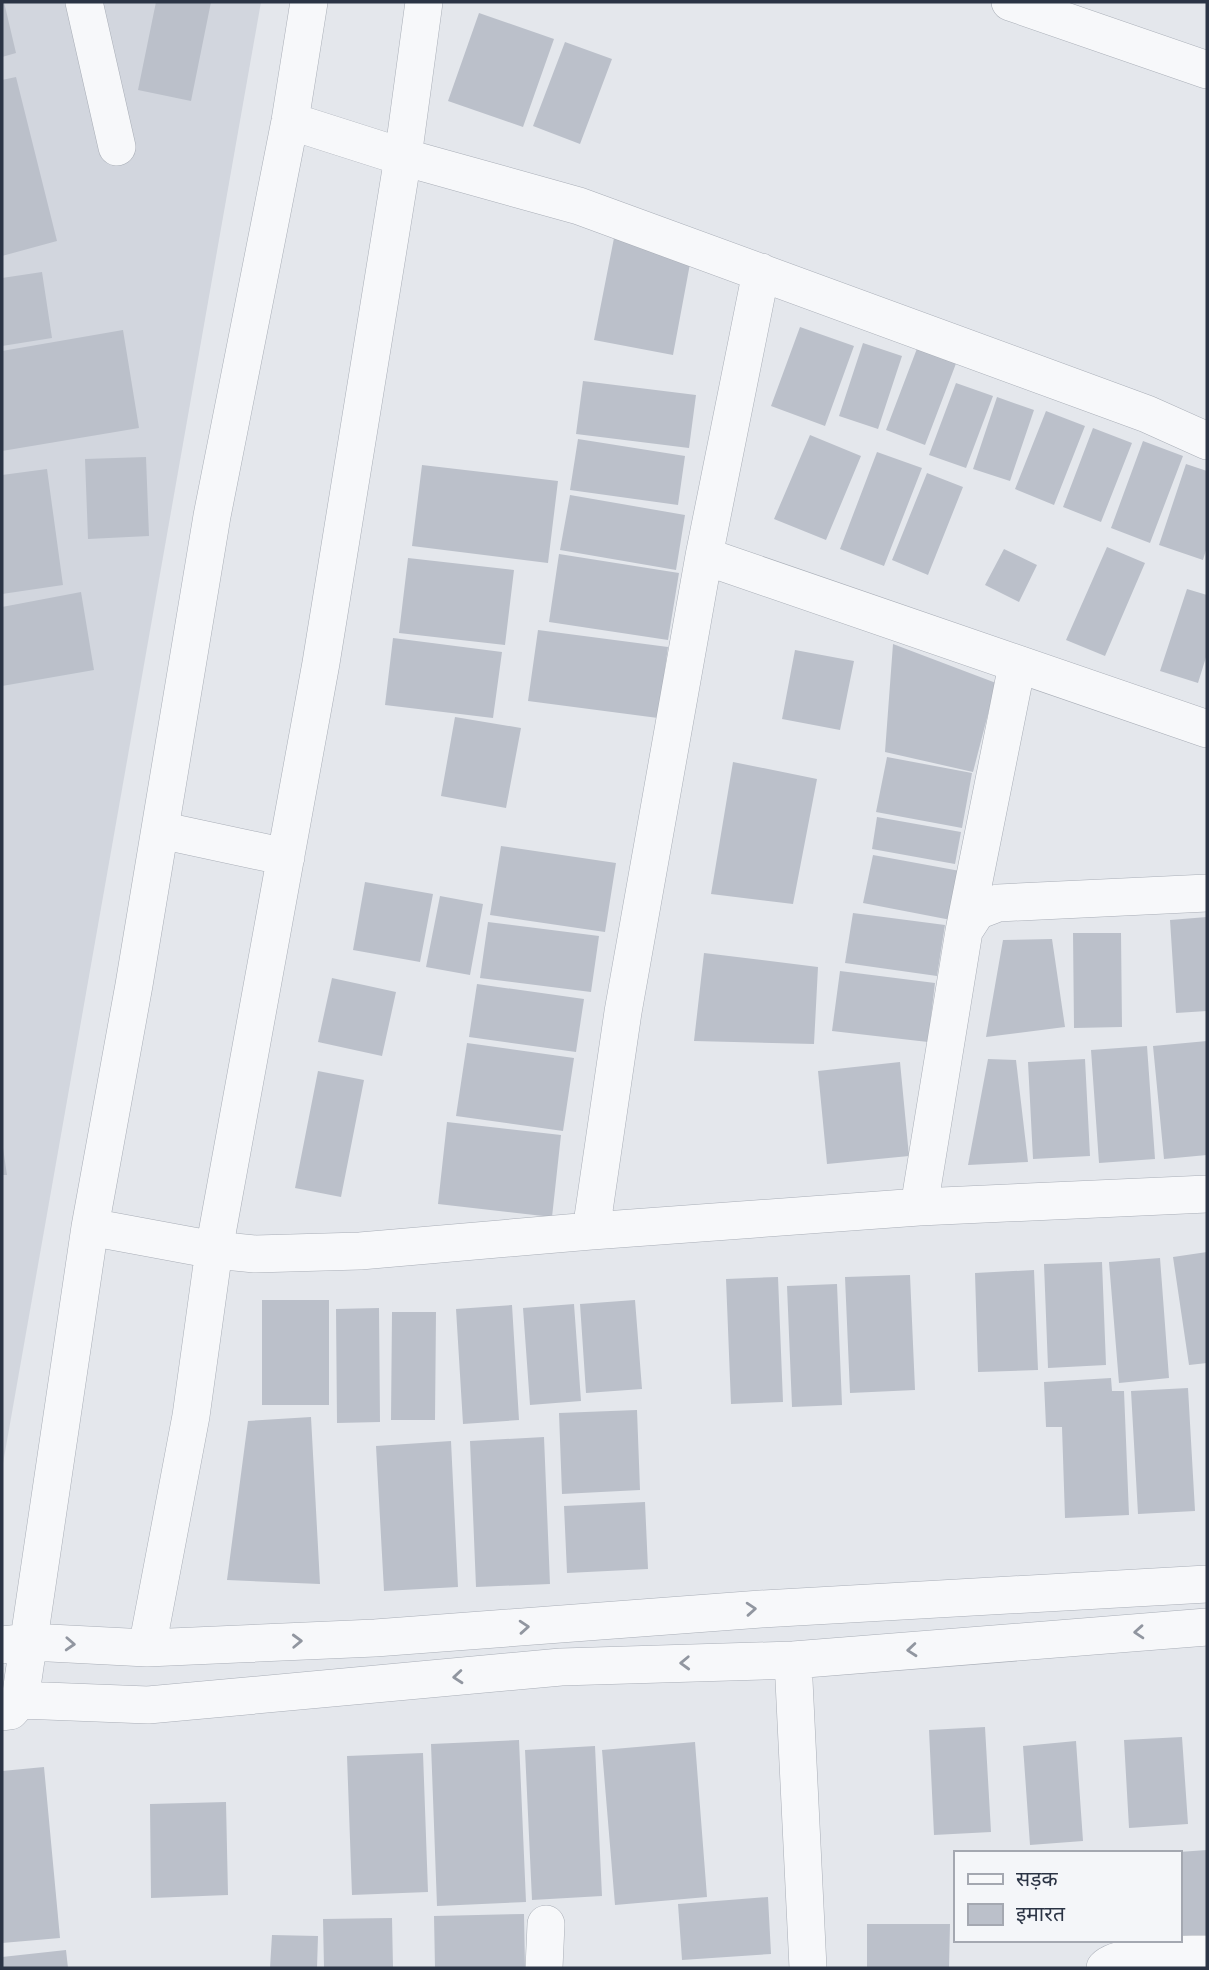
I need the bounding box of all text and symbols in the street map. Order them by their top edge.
one-way arrow [746,1602,757,1617]
one-way arrow [519,1620,530,1635]
one-way arrow [1133,1624,1144,1639]
one-way arrow [292,1634,303,1649]
one-way arrow [65,1637,76,1652]
one-way arrow [907,1642,918,1657]
one-way arrow [680,1656,691,1671]
one-way arrow [453,1669,464,1684]
legend [954,1851,1181,1942]
text: सड़क [1016,1866,1058,1890]
text: इमारत [1016,1901,1066,1925]

